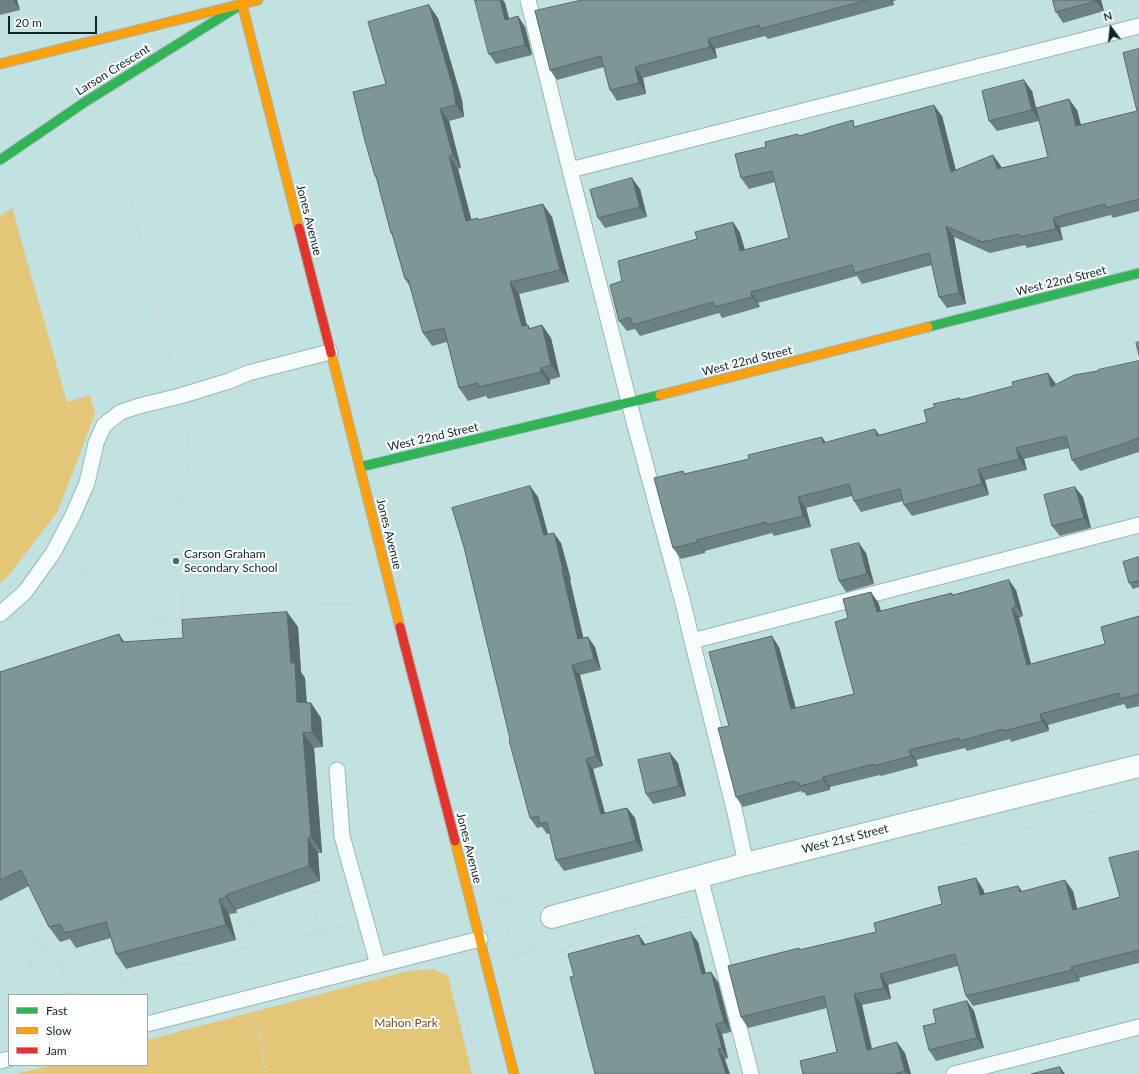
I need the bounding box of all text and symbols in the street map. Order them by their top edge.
scale bar [10,8,99,34]
north arrow [1091,8,1131,48]
text: N [1102,9,1114,23]
text: 20 m [15,15,42,30]
street label: Larson Crescent [73,41,153,99]
street label: Jones Avenue [293,183,325,257]
street label: West 22nd Street [1014,263,1108,299]
street label: West 22nd Street [700,343,794,379]
street label: West 22nd Street [386,420,480,454]
street label: Jones Avenue [373,497,405,571]
place label: Carson Graham Secondary School [184,547,278,575]
marker: Carson Graham Secondary School [171,556,181,566]
street label: Jones Avenue [453,811,485,885]
street label: West 21st Street [800,821,890,857]
legend [8,994,148,1066]
text: Fast [46,1003,67,1018]
park label: Mahon Park [374,1016,438,1030]
text: Slow [46,1023,71,1038]
text: Jam [46,1043,67,1058]

